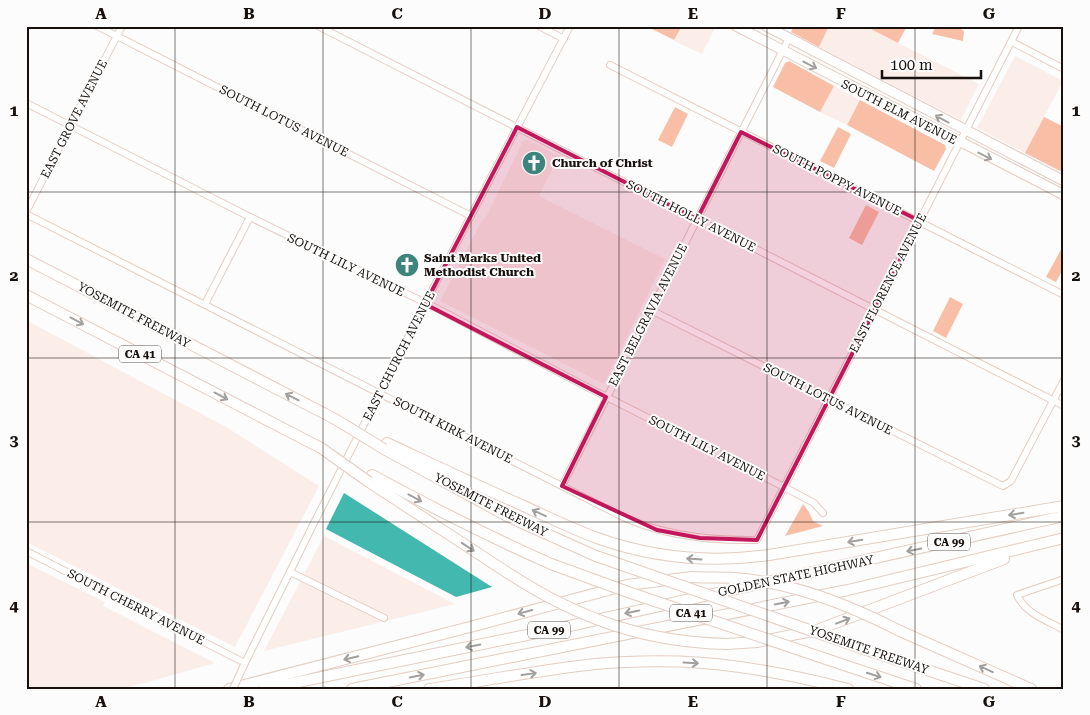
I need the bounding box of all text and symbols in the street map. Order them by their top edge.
text: A [95,4,107,23]
text: B [243,4,255,23]
text: C [391,4,403,23]
text: D [539,4,552,23]
text: E [688,4,698,23]
text: F [836,4,846,23]
text: G [983,4,996,23]
scale bar [882,48,981,80]
text: 100 m [890,56,933,74]
street label: EAST GROVE AVENUE [38,57,110,181]
one-way arrow [802,61,817,70]
street label: SOUTH ELM AVENUE [839,77,959,147]
street label: SOUTH LOTUS AVENUE [217,82,351,160]
text: 1 [10,101,19,120]
text: 1 [1072,101,1081,120]
one-way arrow [935,114,950,124]
street label: SOUTH POPPY AVENUE [770,141,904,219]
church icon: Church of Christ [521,150,547,176]
one-way arrow [978,151,993,161]
place label: Church of Christ [552,156,653,170]
street label: SOUTH HOLLY AVENUE [624,177,758,255]
street label: EAST FLORENCE AVENUE [847,211,929,355]
street label: SOUTH LILY AVENUE [285,231,407,299]
street label: EAST BELGRAVIA AVENUE [606,241,690,389]
place label: Saint Marks United Methodist Church [424,251,541,279]
church icon: Saint Marks United Methodist Church [394,252,420,278]
text: 2 [10,266,19,285]
text: 2 [1072,266,1081,285]
street label: YOSEMITE FREEWAY [75,279,193,351]
street label: EAST CHURCH AVENUE [360,289,438,423]
one-way arrow [69,317,84,326]
road number: CA 41 [119,346,161,362]
street label: SOUTH LOTUS AVENUE [761,360,895,438]
one-way arrow [213,392,228,401]
one-way arrow [284,392,299,402]
street label: SOUTH KIRK AVENUE [391,394,515,466]
street label: SOUTH LILY AVENUE [647,413,767,483]
text: 3 [10,431,19,450]
text: 3 [1072,431,1081,450]
street label: YOSEMITE FREEWAY [432,470,551,540]
one-way arrow [407,494,422,503]
one-way arrow [532,508,547,518]
one-way arrow [1008,509,1024,519]
road number: CA 99 [928,534,970,550]
one-way arrow [848,536,864,546]
one-way arrow [461,542,475,552]
one-way arrow [906,546,922,555]
street label: GOLDEN STATE HIGHWAY [717,552,876,599]
one-way arrow [687,554,703,563]
street label: SOUTH CHERRY AVENUE [65,566,207,648]
text: 4 [10,596,19,615]
text: 4 [1072,596,1081,615]
one-way arrow [774,598,790,608]
road number: CA 41 [670,604,712,622]
one-way arrow [518,608,534,618]
one-way arrow [625,608,641,617]
one-way arrow [835,616,850,625]
road number: CA 99 [528,622,570,638]
street label: YOSEMITE FREEWAY [807,623,931,677]
one-way arrow [466,641,482,651]
one-way arrow [343,654,359,663]
one-way arrow [682,658,699,668]
one-way arrow [979,664,994,673]
one-way arrow [521,669,537,679]
one-way arrow [408,671,424,680]
one-way arrow [866,671,881,680]
text: A [95,692,107,711]
text: B [243,692,255,711]
text: C [391,692,403,711]
text: D [539,692,552,711]
text: E [688,692,698,711]
text: F [836,692,846,711]
text: G [983,692,996,711]

